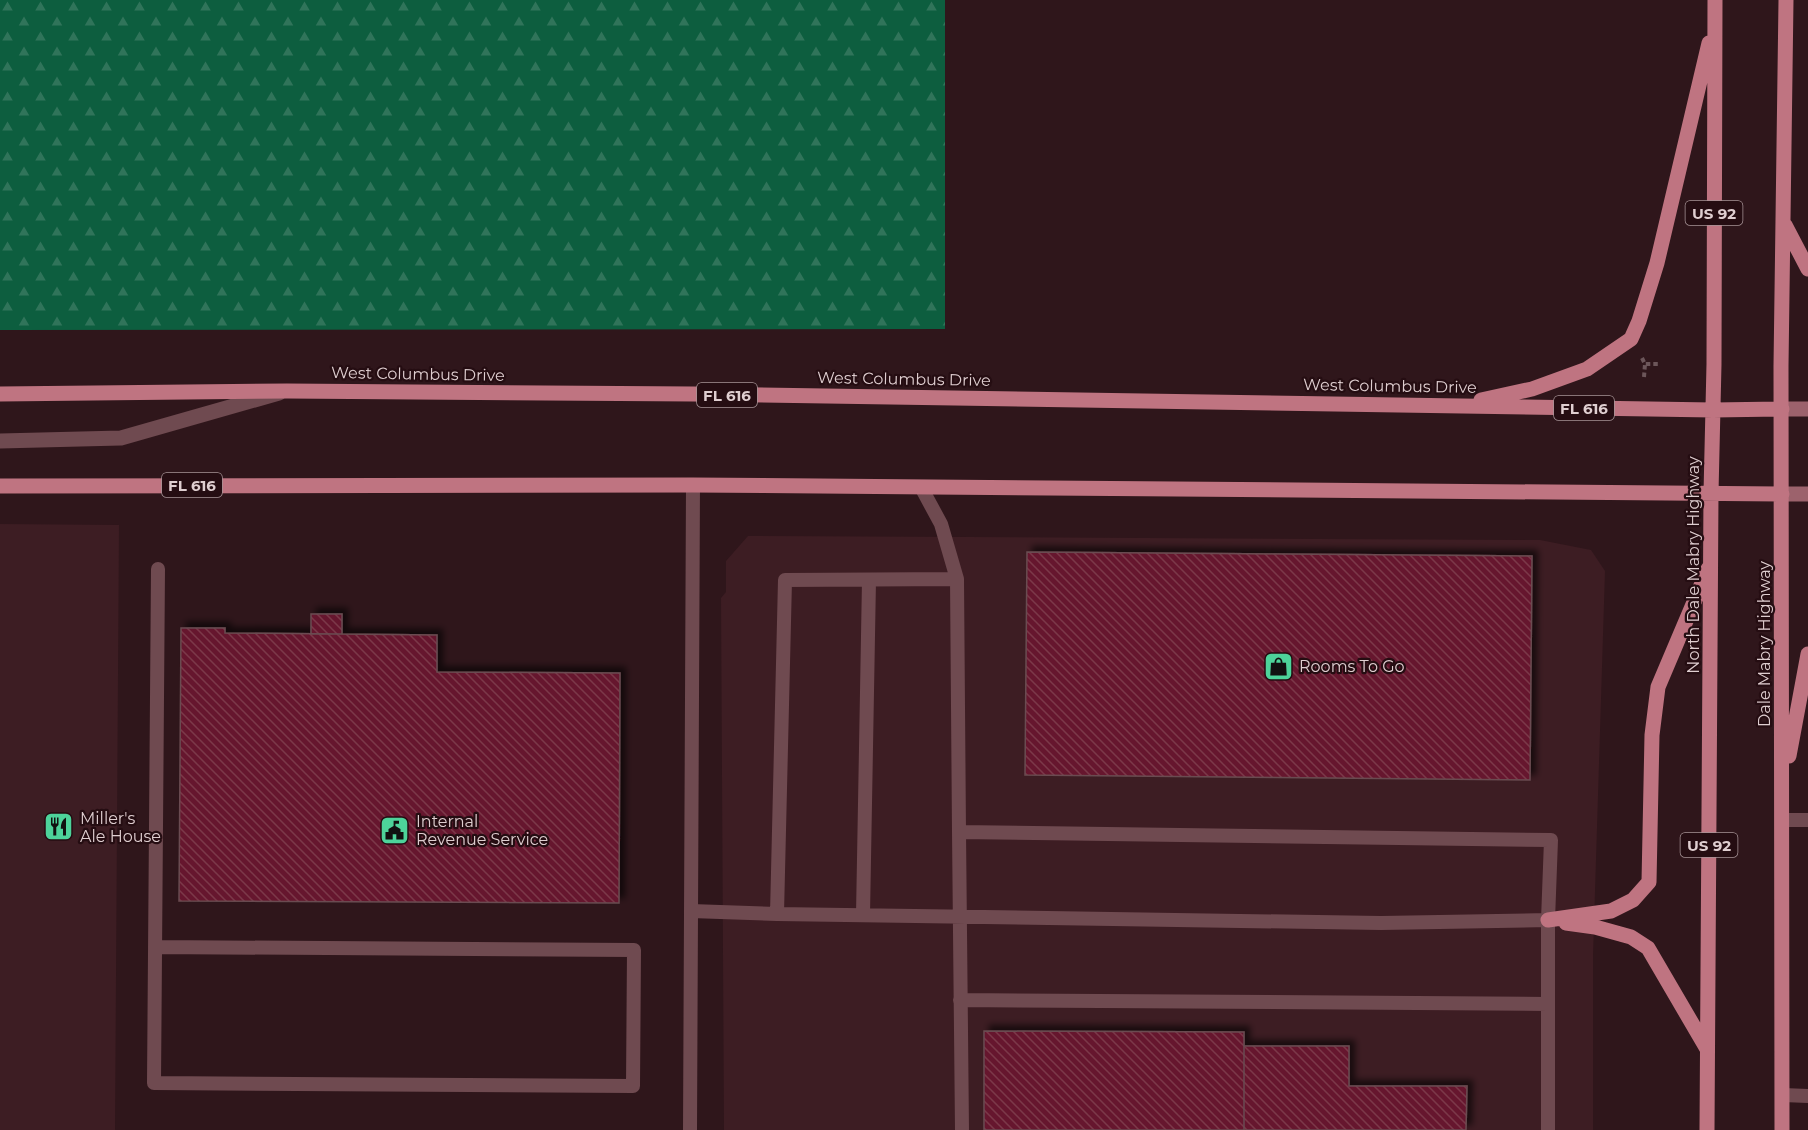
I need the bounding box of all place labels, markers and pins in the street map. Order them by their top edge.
shop icon: Rooms To Go [1262,650,1294,682]
place label: Rooms To Go [1299,657,1405,676]
place label: Miller's Ale House [80,809,161,846]
restaurant icon: Miller's Ale House [43,811,75,843]
place label: Internal Revenue Service [416,812,548,849]
public building icon: Internal Revenue Service [379,814,411,846]

